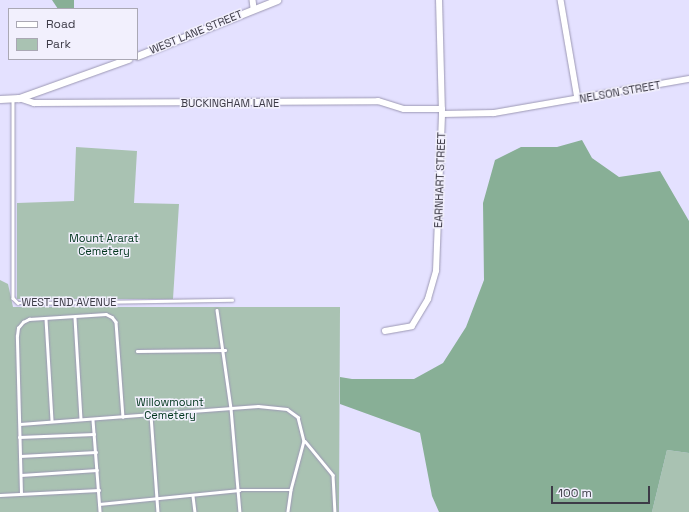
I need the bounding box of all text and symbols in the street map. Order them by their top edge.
street label: WEST LANE STREET [147,7,245,57]
legend [8,8,138,60]
text: Road [46,16,75,32]
text: Park [46,36,71,52]
street label: NELSON STREET [578,78,662,106]
street label: BUCKINGHAM LANE [181,96,279,110]
street label: EARNHART STREET [432,132,448,228]
park label: Mount Ararat Cemetery [69,232,139,258]
street label: WEST END AVENUE [21,295,117,309]
park label: Willowmount Cemetery [136,396,204,422]
scale bar [553,478,652,504]
text: 100 m [558,485,592,501]

